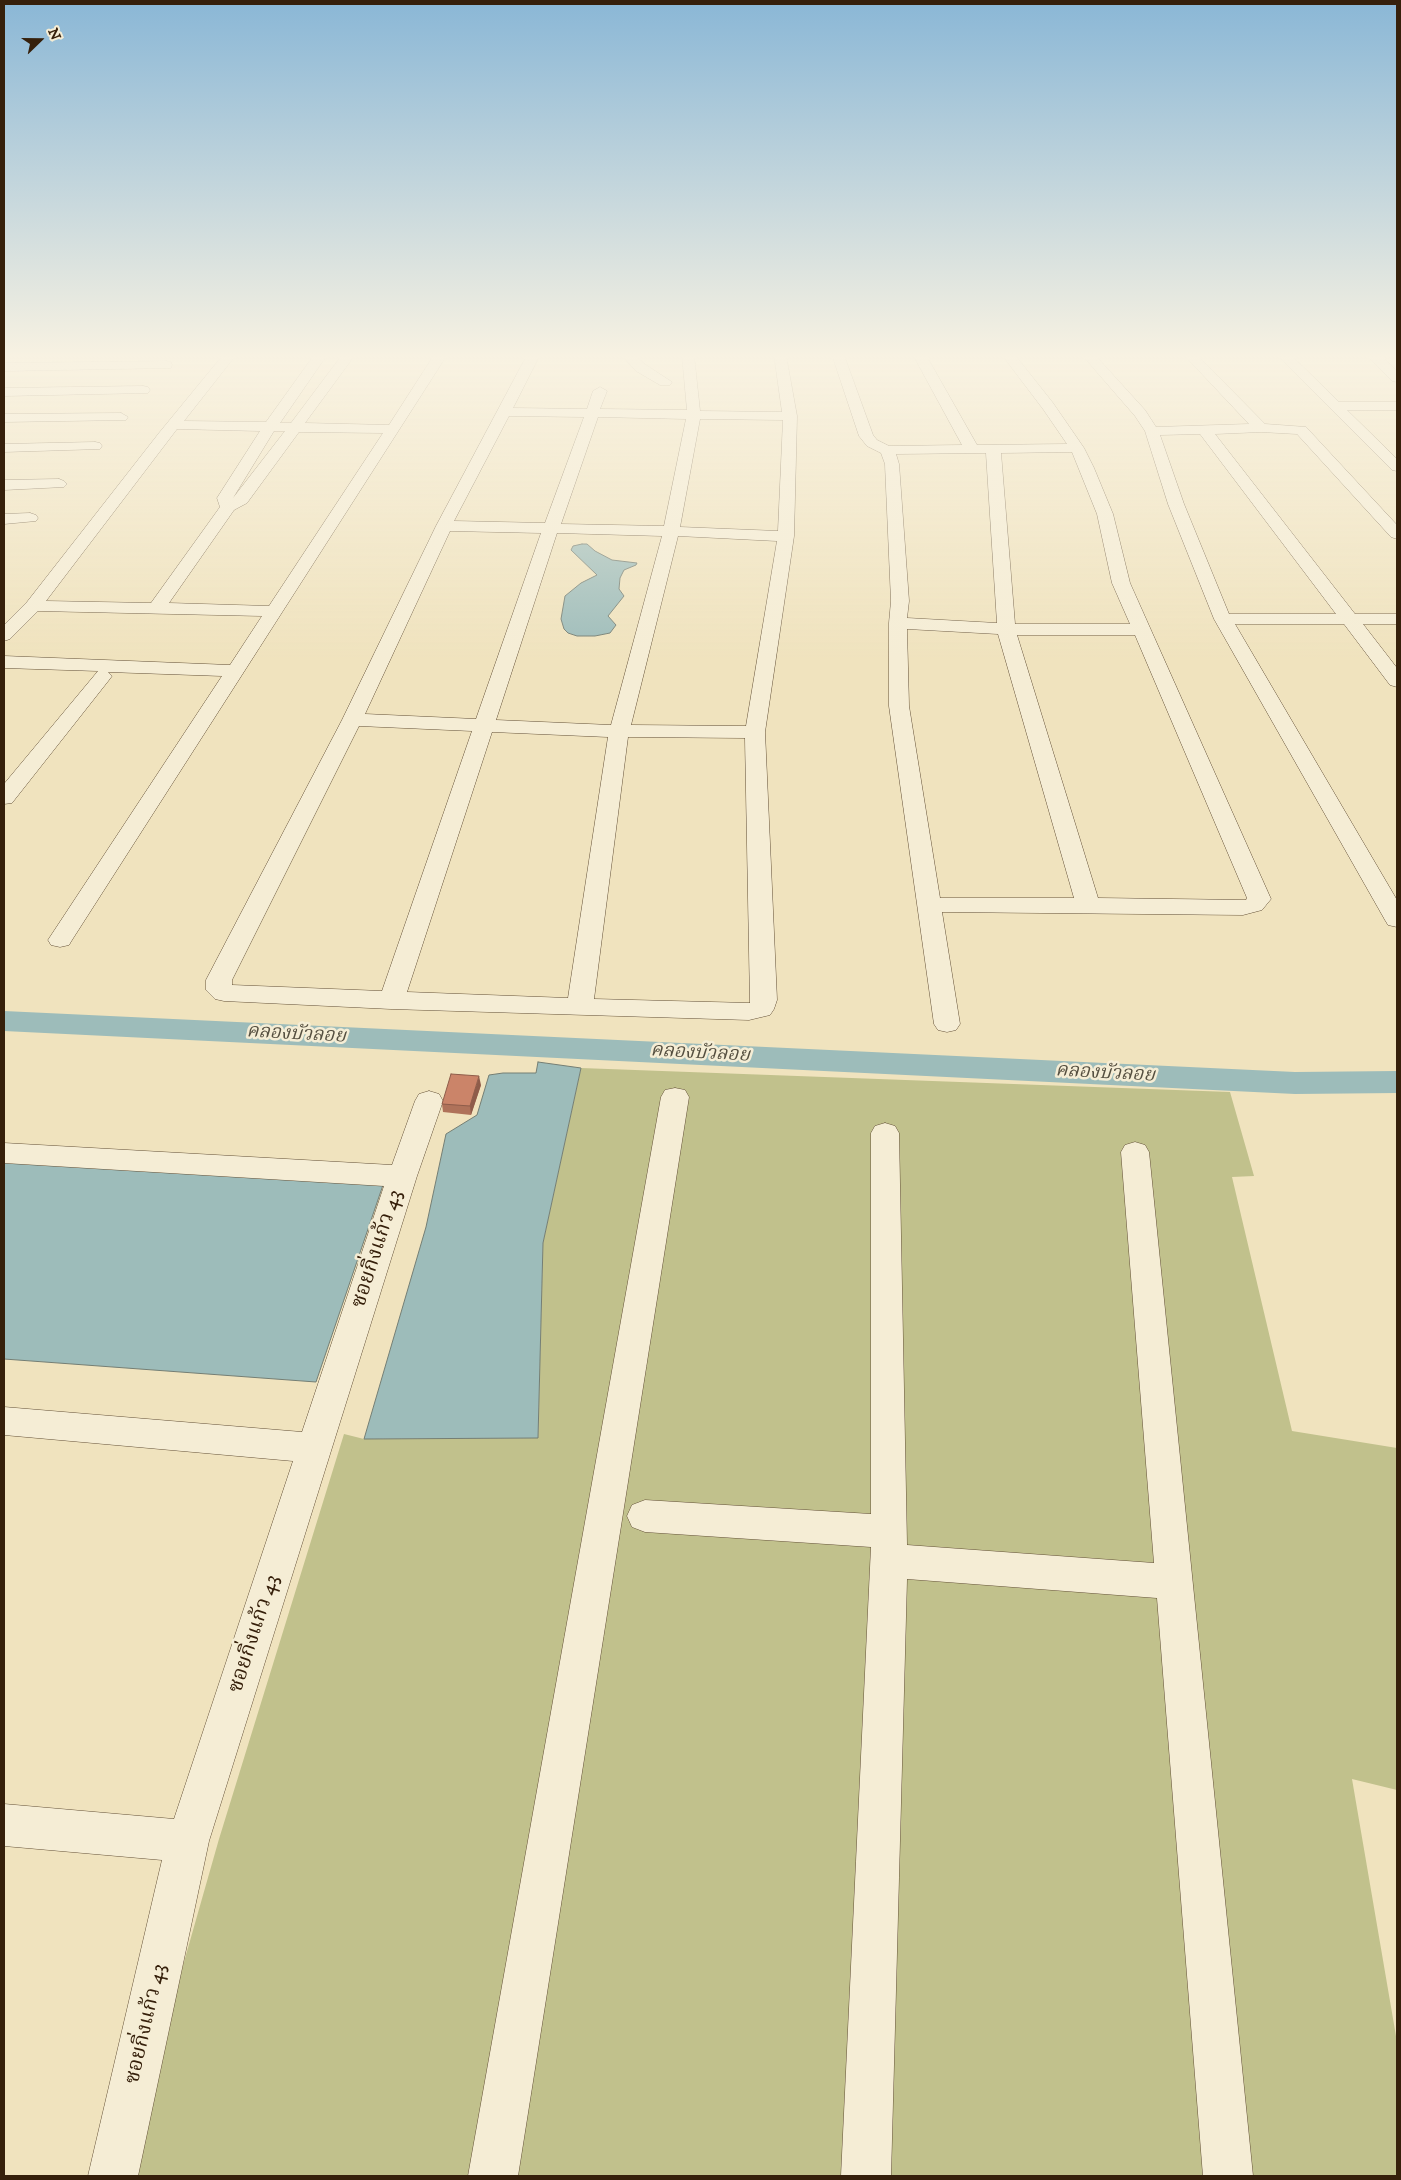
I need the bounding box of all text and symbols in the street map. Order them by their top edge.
north arrow [15,15,65,65]
text: N [43,26,64,43]
water label: คลองบัวลอย [246,1021,346,1049]
water label: คลองบัวลอย [650,1040,750,1068]
water label: คลองบัวลอย [1055,1060,1155,1088]
street label: ซอยกิ่งแก้ว 43 [347,1187,409,1311]
street label: ซอยกิ่งแก้ว 43 [224,1572,286,1696]
street label: ซอยกิ่งแก้ว 43 [121,1961,173,2087]

